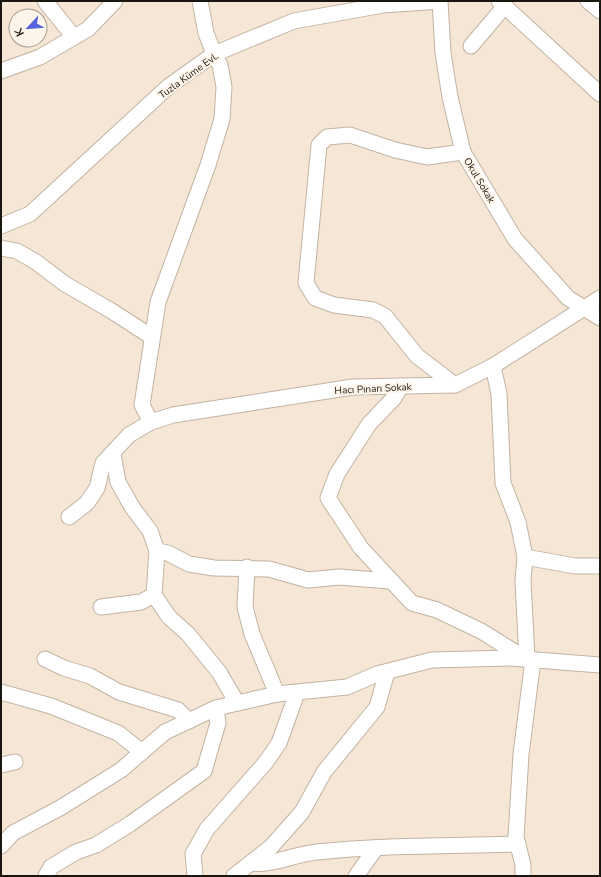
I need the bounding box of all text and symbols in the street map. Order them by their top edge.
north arrow [8,8,48,48]
text: K [11,25,28,39]
street label: Tuzla Küme Evl. [156,49,221,102]
street label: Okul Sokak [460,155,499,207]
street label: Hacı Pınarı Sokak [334,380,413,398]

